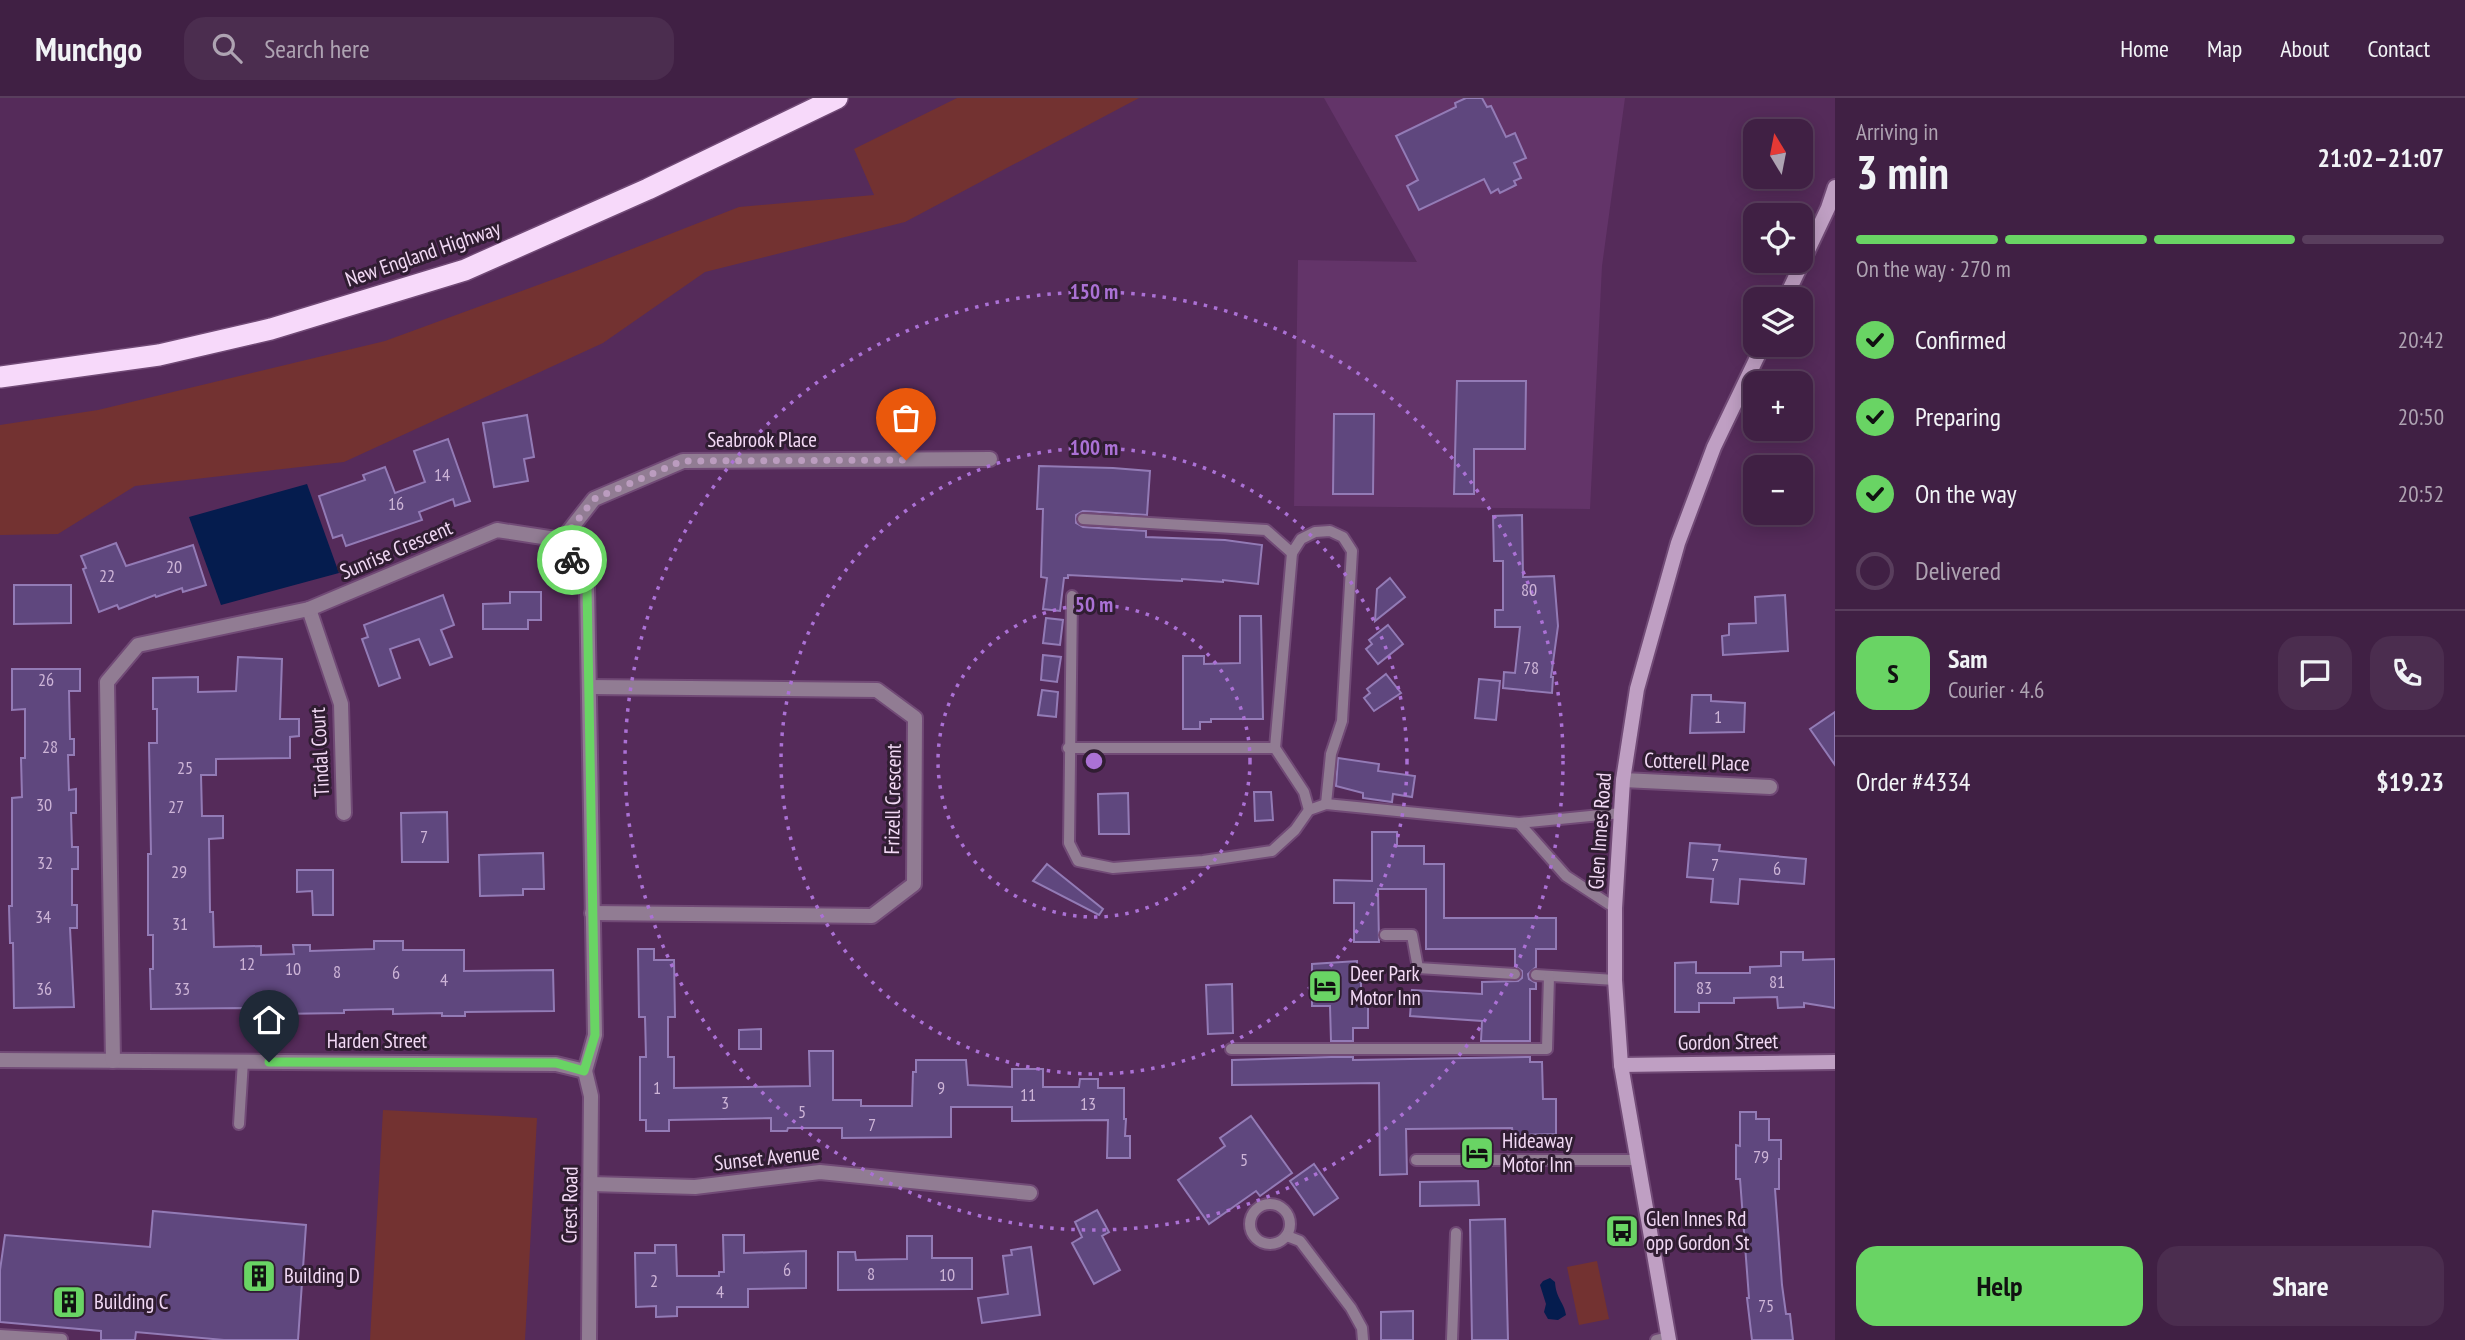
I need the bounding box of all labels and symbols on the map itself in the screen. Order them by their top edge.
north arrow [1743,119,1813,189]
street label: New England Highway [342,214,504,293]
text: 150 m [1070,278,1118,305]
pin [876,388,936,460]
street label: Seabrook Place [707,426,817,453]
text: 100 m [1070,434,1118,461]
house number: 14 [434,463,450,486]
house number: 16 [388,492,404,515]
street label: Sunrise Crescent [336,514,456,585]
courier [537,525,607,595]
house number: 20 [166,555,182,578]
house number: 22 [99,564,115,587]
house number: 80 [1521,578,1537,601]
text: 50 m [1075,591,1113,618]
house number: 78 [1523,656,1539,679]
house number: 26 [38,668,54,691]
house number: 1 [1714,705,1722,728]
street label: Tindal Court [304,707,335,797]
house number: 28 [42,735,58,758]
street label: Frizell Crescent [878,743,907,855]
street label: Cotterell Place [1644,746,1750,777]
centre of rings [1082,749,1106,773]
house number: 25 [177,756,193,779]
street label: Glen Innes Road [1582,772,1617,890]
house number: 30 [36,793,52,816]
house number: 27 [168,795,184,818]
house number: 7 [420,825,428,848]
house number: 32 [37,851,53,874]
house number: 7 [1711,853,1719,876]
house number: 6 [1773,857,1781,880]
house number: 29 [171,860,187,883]
house number: 34 [35,905,51,928]
house number: 31 [172,912,188,935]
house number: 12 [239,952,255,975]
house number: 10 [285,957,301,980]
house number: 8 [333,960,341,983]
place label: Deer Park Motor Inn [1350,960,1421,1011]
house number: 6 [392,961,400,984]
hotel icon: Deer Park Motor Inn [1306,967,1344,1005]
house number: 4 [440,968,448,991]
house number: 81 [1769,970,1785,993]
house number: 83 [1696,976,1712,999]
house number: 36 [36,977,52,1000]
house number: 33 [174,977,190,1000]
pin [239,990,299,1062]
street label: Harden Street [327,1027,427,1054]
street label: Gordon Street [1678,1027,1779,1056]
house number: 1 [653,1076,661,1099]
house number: 9 [937,1076,945,1099]
house number: 11 [1020,1083,1036,1106]
house number: 3 [721,1091,729,1114]
house number: 13 [1080,1092,1096,1115]
house number: 5 [798,1100,806,1123]
house number: 7 [868,1113,876,1136]
place label: Hideaway Motor Inn [1502,1127,1573,1178]
hotel icon: Hideaway Motor Inn [1458,1134,1496,1172]
street label: Sunset Avenue [713,1139,821,1176]
house number: 79 [1753,1145,1769,1168]
house number: 5 [1240,1148,1248,1171]
street label: Crest Road [555,1166,584,1244]
place label: Glen Innes Rd opp Gordon St [1646,1205,1750,1256]
bus stop icon: Glen Innes Rd opp Gordon St [1603,1212,1641,1250]
building icon: Building D [240,1257,278,1295]
house number: 6 [783,1258,791,1281]
place label: Building D [284,1262,360,1289]
house number: 8 [867,1262,875,1285]
house number: 10 [939,1263,955,1286]
house number: 2 [650,1269,658,1292]
house number: 4 [716,1280,724,1303]
building icon: Building C [50,1283,88,1321]
place label: Building C [94,1288,169,1315]
house number: 75 [1758,1294,1774,1317]

